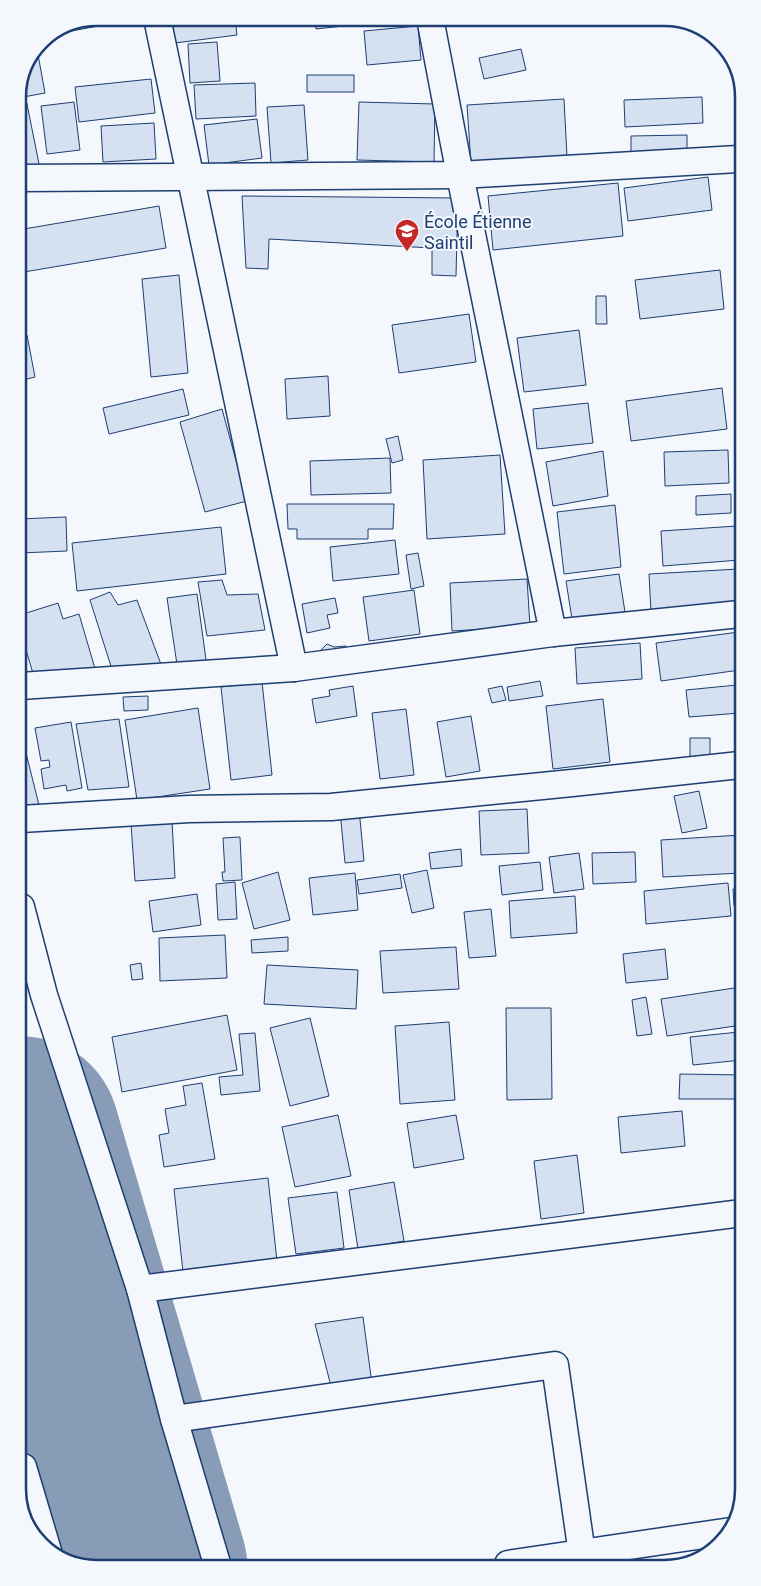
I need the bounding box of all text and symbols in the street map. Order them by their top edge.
place label: École Étienne Saintil [424,211,532,253]
school or university icon: École Étienne Saintil [394,218,420,252]

